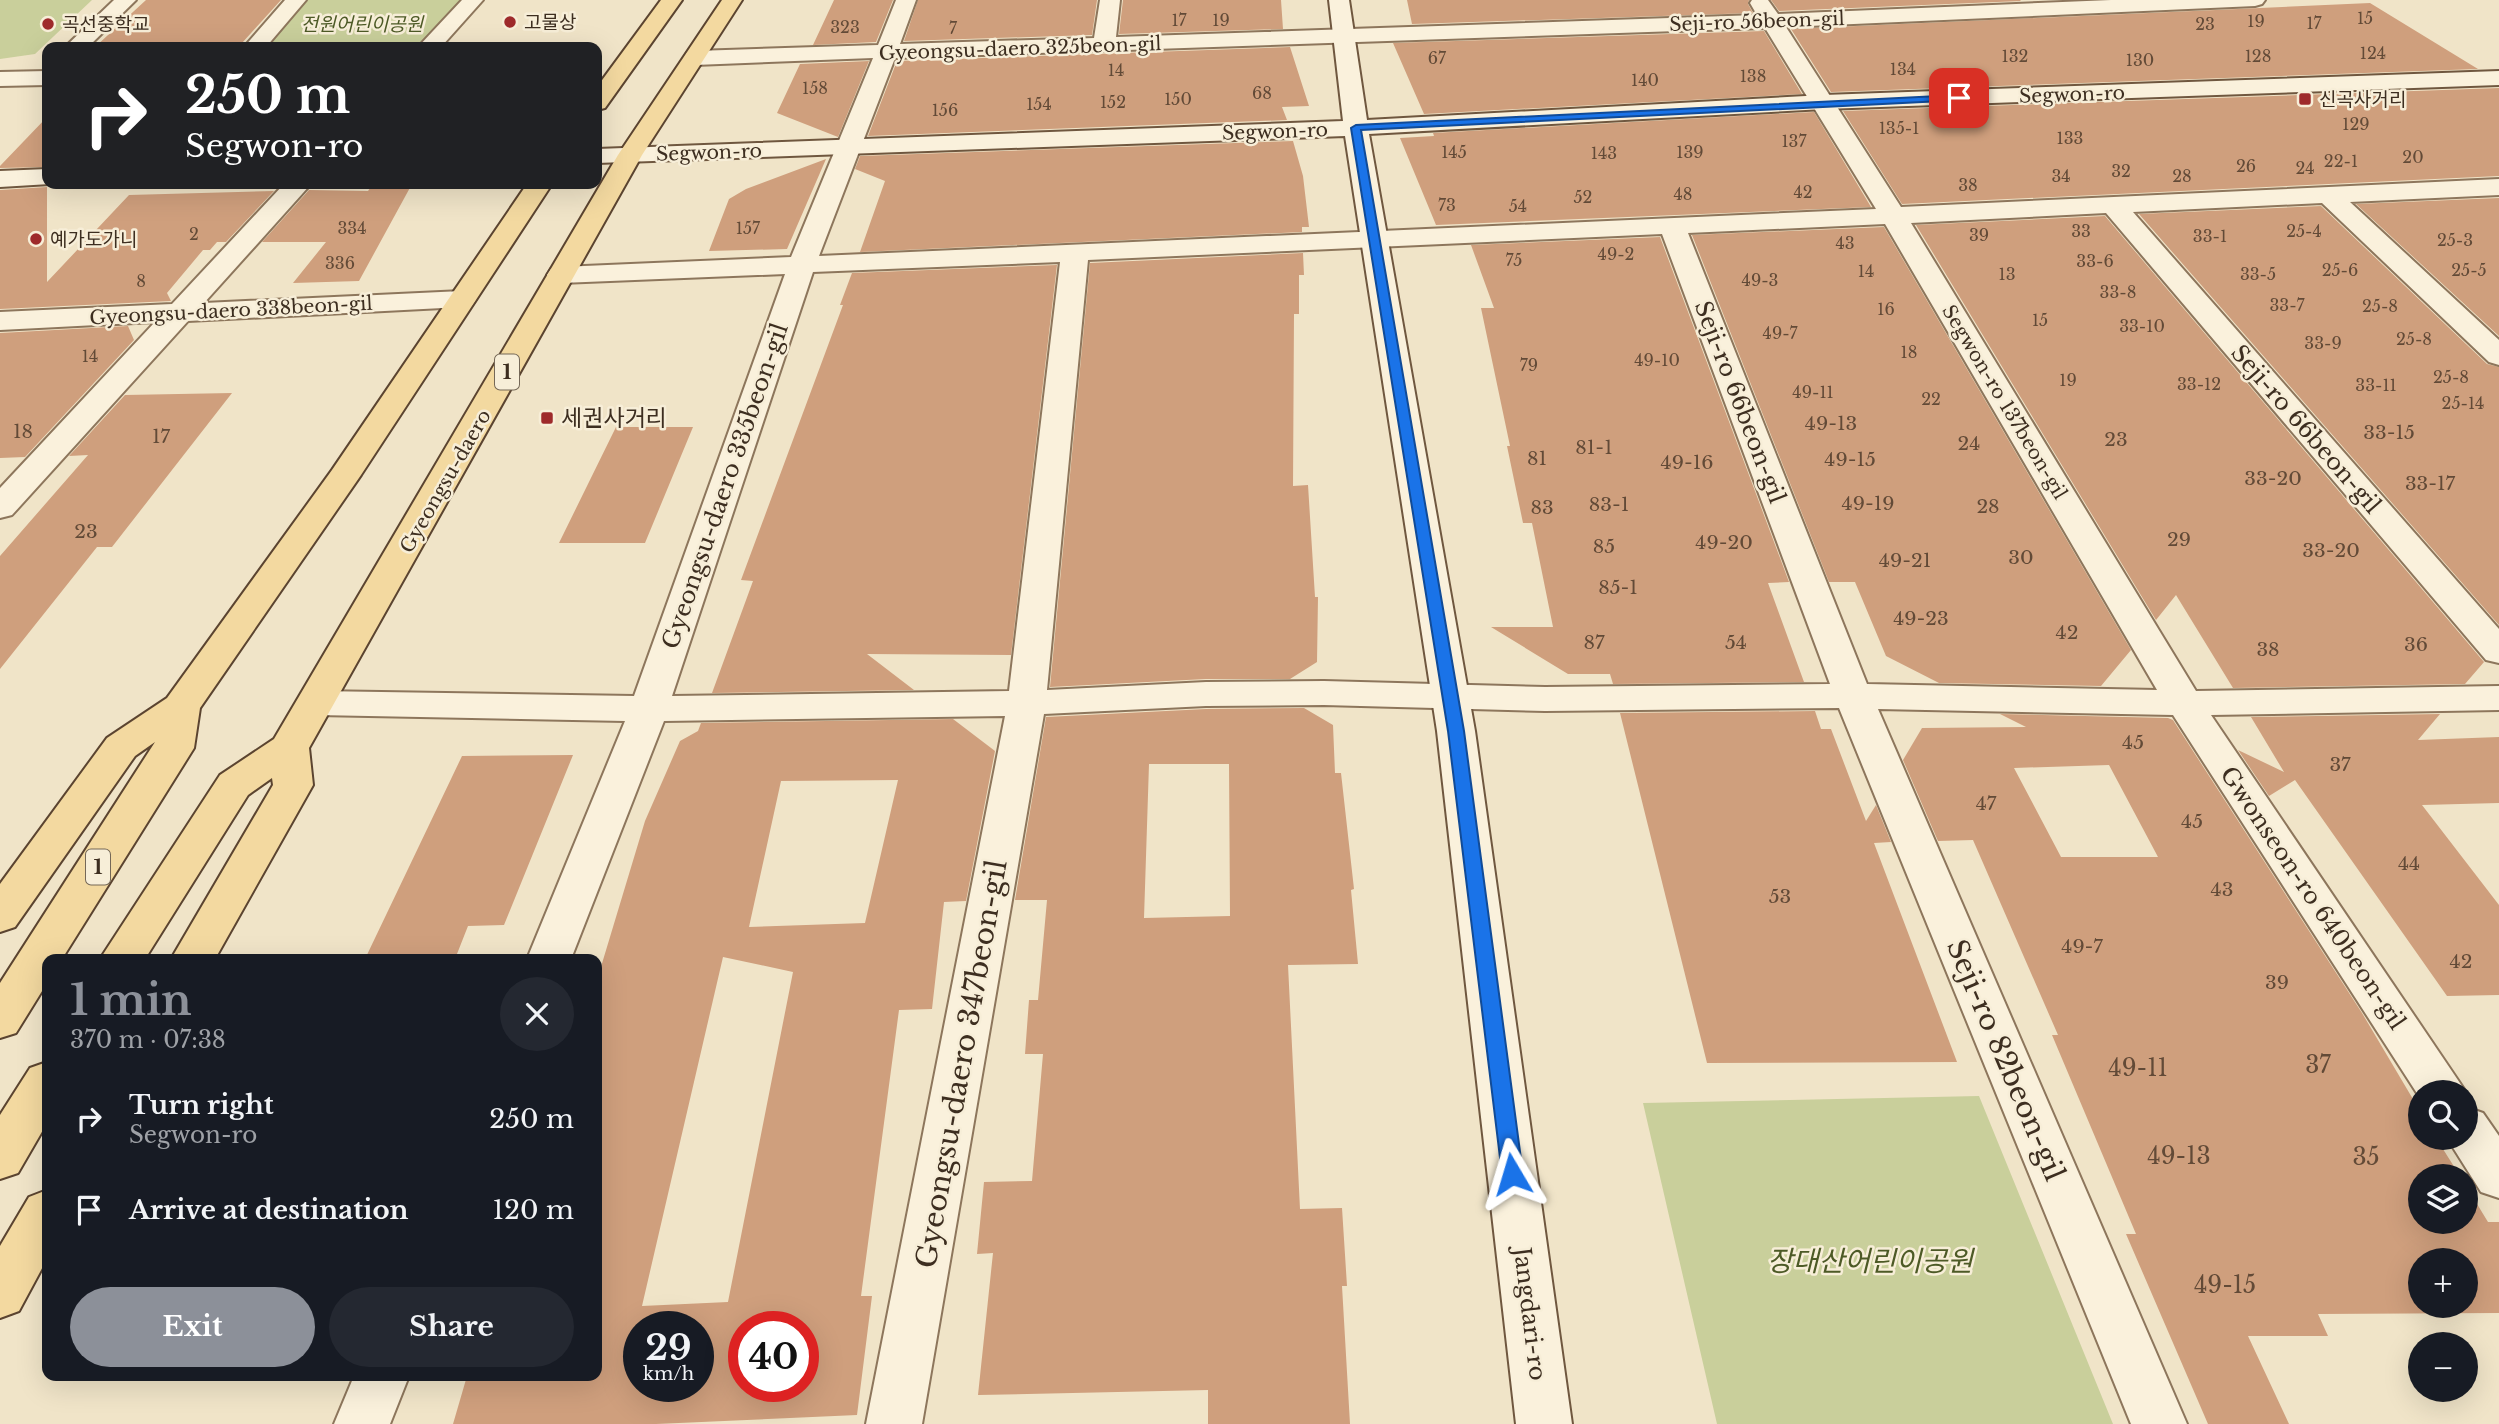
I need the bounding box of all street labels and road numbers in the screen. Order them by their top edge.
street label: Seji-ro 56beon-gil [1669,7,1845,36]
street label: Gyeongsu-daero 325beon-gil [878,32,1162,65]
street label: Segwon-ro [2019,81,2125,108]
street label: Segwon-ro [1222,118,1328,145]
street label: Segwon-ro [656,139,762,166]
street label: Gyeongsu-daero 338beon-gil [89,292,373,329]
street label: Seji-ro 66beon-gil [1689,297,1791,507]
street label: Segwon-ro 137beon-gil [1937,301,2072,504]
street label: Gyeongsu-daero 335beon-gil [656,320,794,652]
street label: Seji-ro 66beon-gil [2225,339,2387,519]
road number: 1 [495,354,519,390]
street label: Gyeongsu-daero [395,406,496,557]
street label: Gwonseon-ro 640beon-gil [2214,761,2412,1035]
road number: 1 [86,850,110,884]
street label: Gyeongsu-daero 347beon-gil [908,857,1015,1271]
street label: Seji-ro 82beon-gil [1939,934,2072,1186]
street label: Jangdari-ro [1508,1243,1552,1382]

